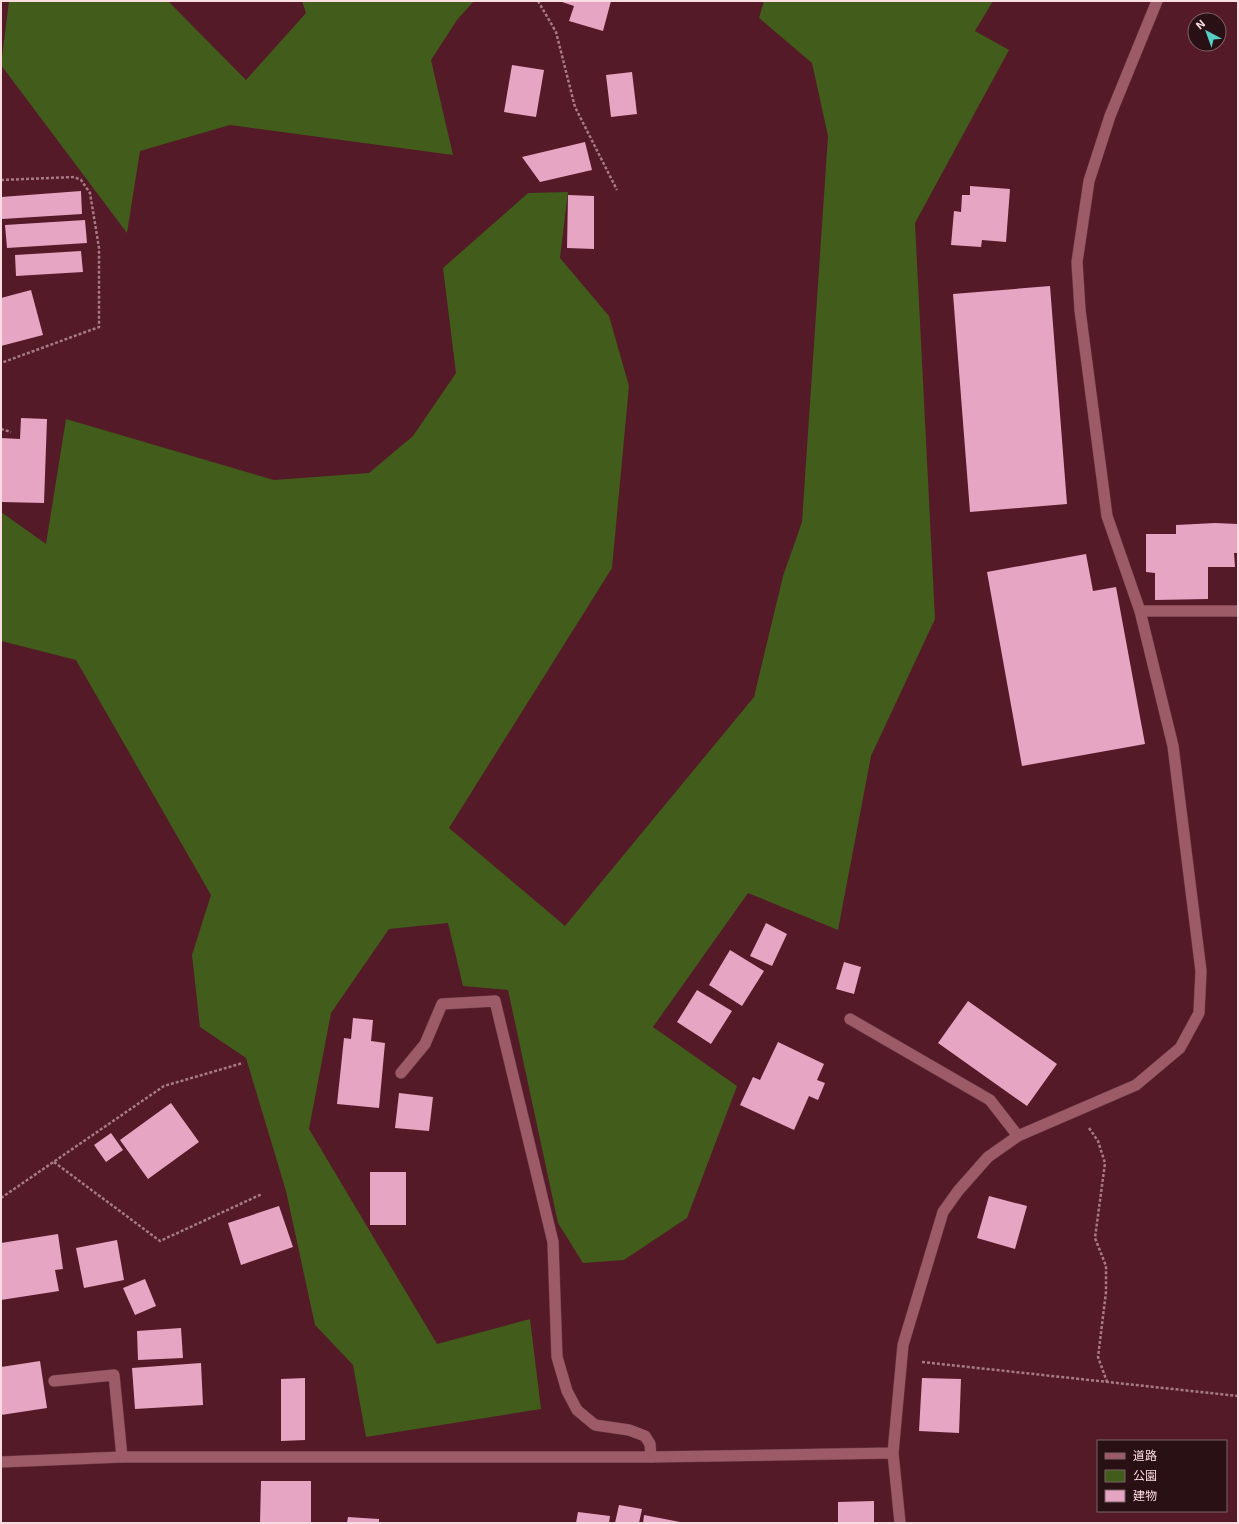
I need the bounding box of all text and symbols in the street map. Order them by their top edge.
north arrow [1187,12,1227,52]
text: N [1193,17,1207,32]
legend [1097,1440,1227,1512]
text: 道路 [1133,1448,1157,1462]
text: 公園 [1133,1468,1157,1482]
text: 建物 [1133,1488,1157,1502]

